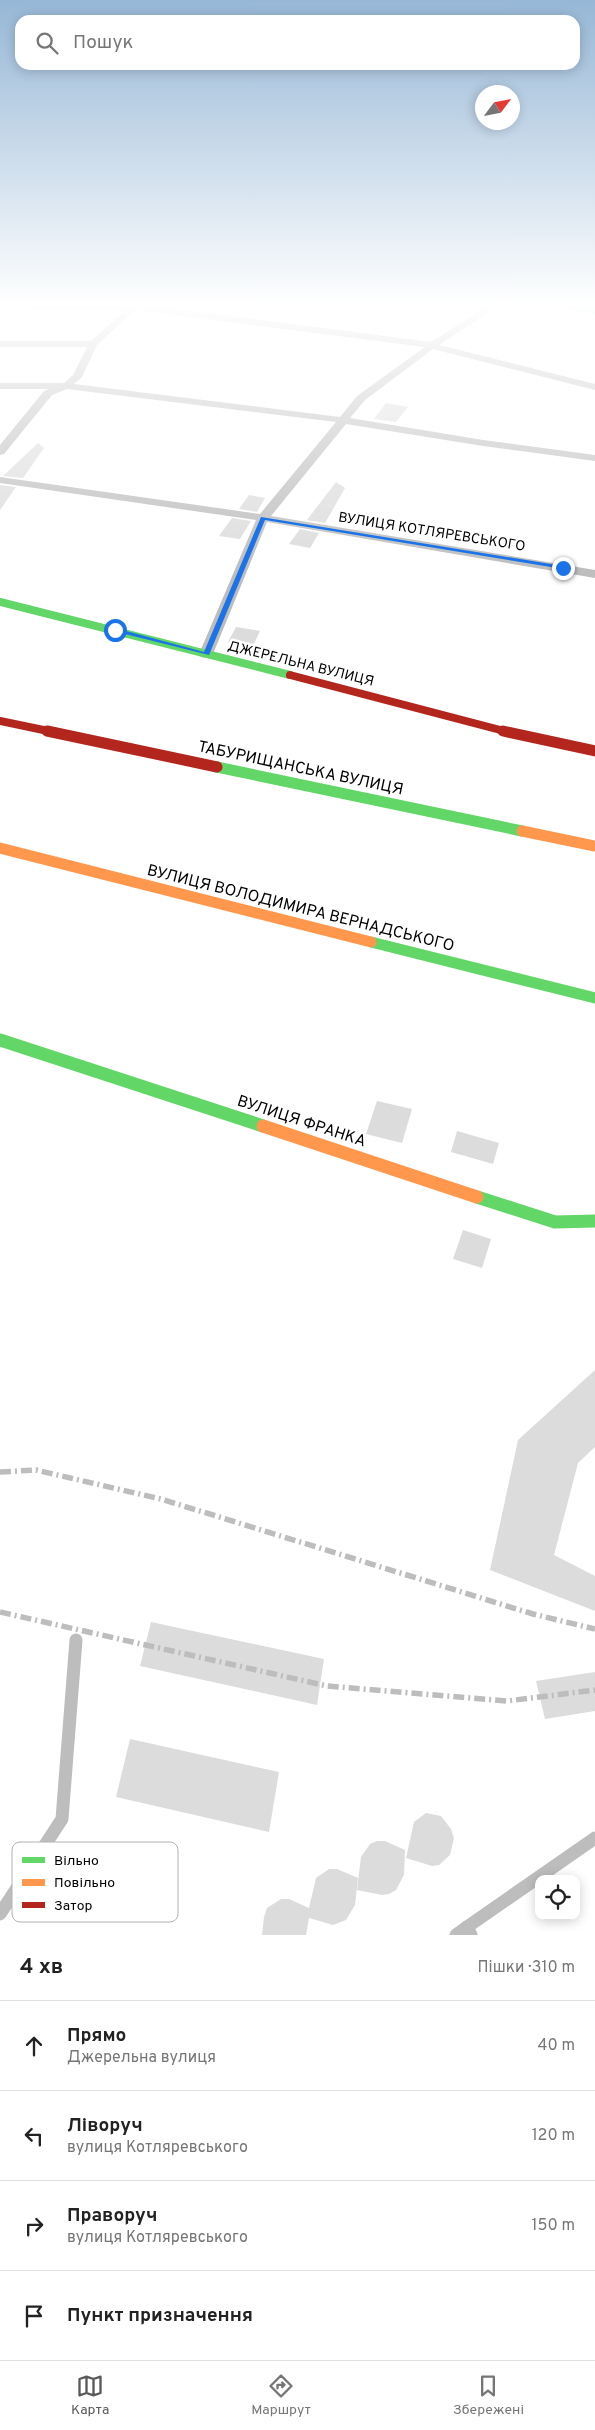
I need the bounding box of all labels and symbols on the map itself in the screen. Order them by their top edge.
north arrow [475,85,520,130]
street label: ВУЛИЦЯ КОТЛЯРЕВСЬКОГО [337,509,527,556]
route end [552,557,575,580]
route start [104,619,127,642]
street label: ДЖЕРЕЛЬНА ВУЛИЦЯ [226,638,375,691]
street label: ТАБУРИЩАНСЬКА ВУЛИЦЯ [196,737,405,801]
street label: ВУЛИЦЯ ВОЛОДИМИРА ВЕРНАДСЬКОГО [145,861,456,957]
street label: ВУЛИЦЯ ФРАНКА [234,1092,369,1152]
legend [12,1842,178,1922]
text: Вільно [54,1853,99,1870]
text: Повільно [54,1875,115,1892]
text: Затор [54,1898,93,1915]

